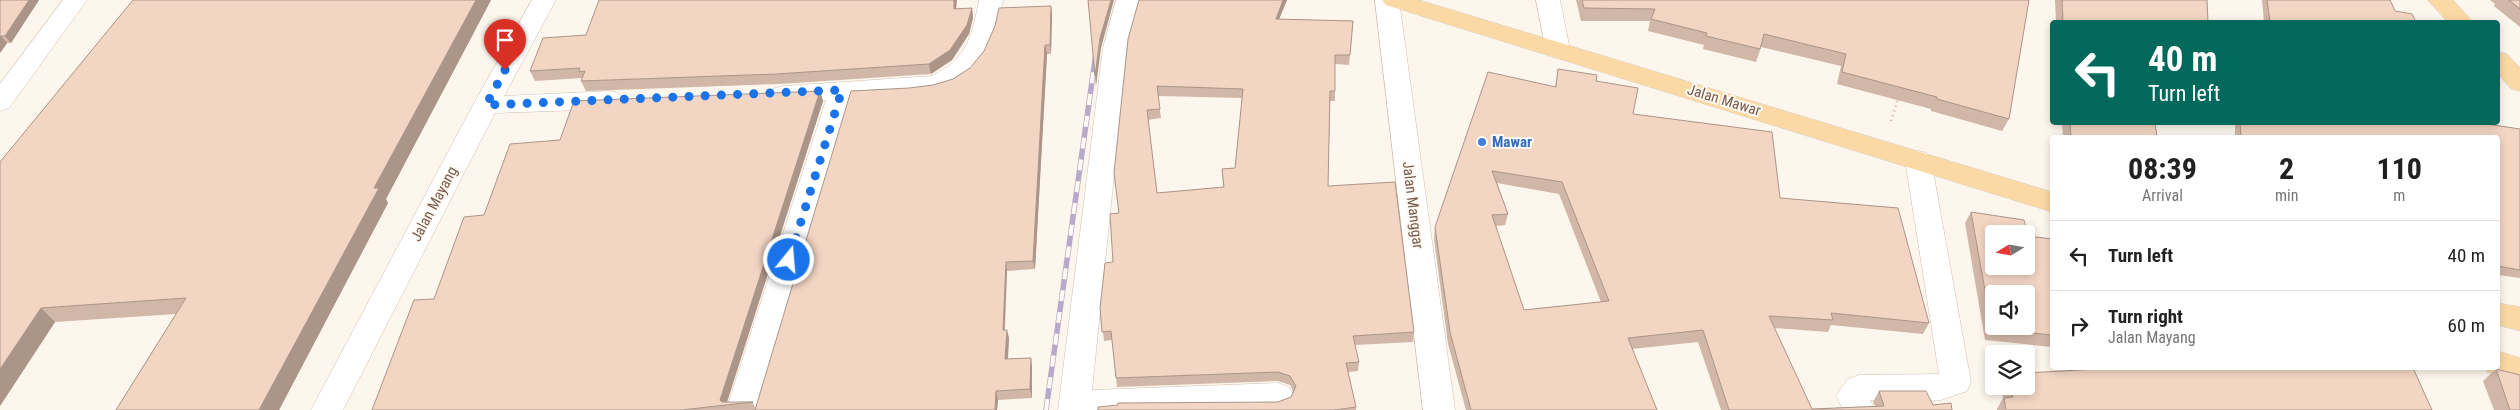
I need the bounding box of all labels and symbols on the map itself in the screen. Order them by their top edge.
pin [484,19,526,70]
street label: Jalan Mawar [1685,80,1763,120]
place label: Mawar [1492,133,1532,151]
marker: Mawar [1476,136,1488,148]
street label: Jalan Manggar [1399,160,1427,250]
street label: Jalan Mayang [407,163,461,245]
north arrow [1985,225,2035,275]
position arrow [762,233,814,285]

